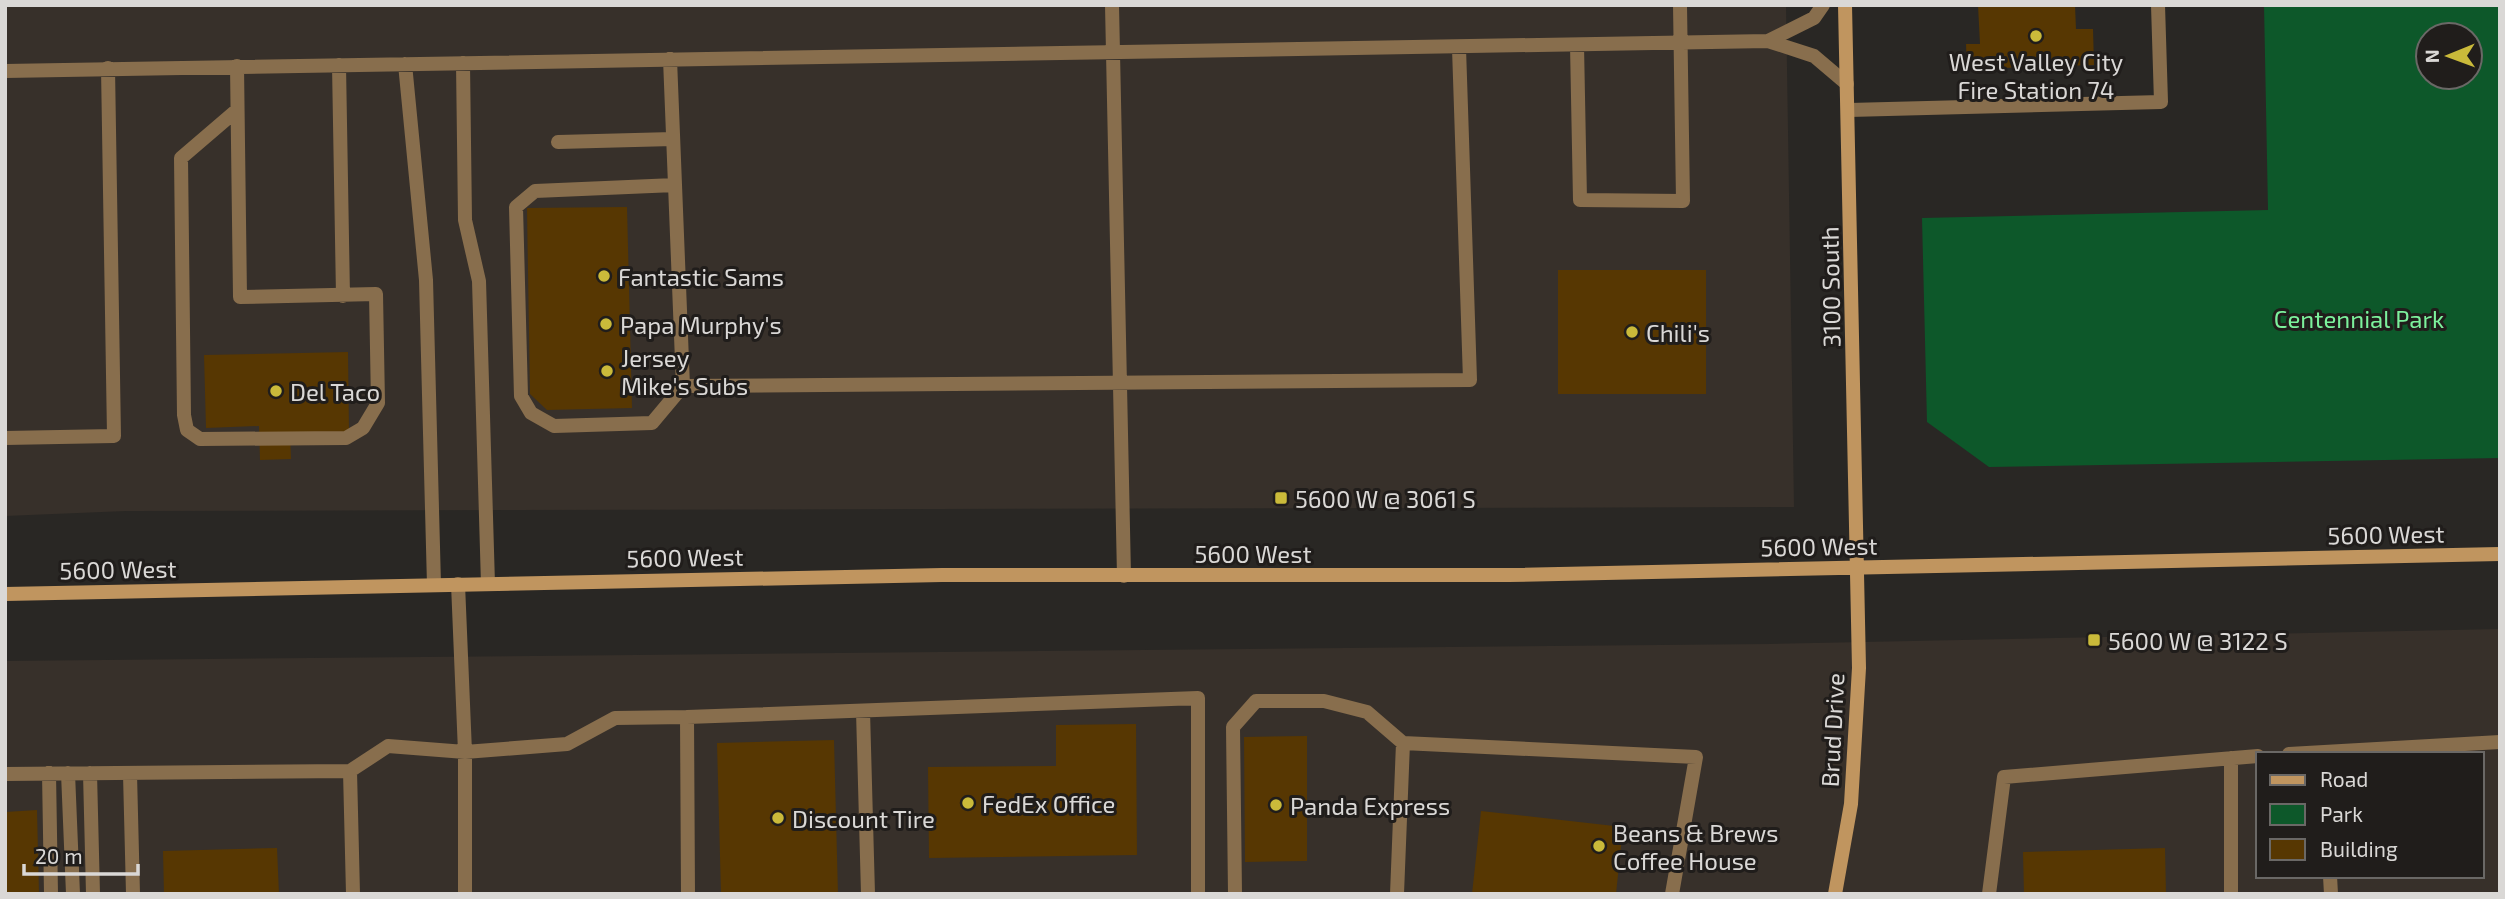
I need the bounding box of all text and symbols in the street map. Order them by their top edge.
north arrow [2414,21,2484,91]
marker: West Valley City Fire Station 74 [2028,28,2044,44]
place label: West Valley City Fire Station 74 [1949,47,2124,104]
text: N [2420,49,2443,63]
street label: 3100 South [1814,226,1846,348]
place label: Fantastic Sams [618,262,784,291]
marker: Fantastic Sams [596,268,612,284]
park label: Centennial Park [2274,304,2444,333]
place label: Papa Murphy's [620,310,782,339]
marker: Papa Murphy's [598,316,614,332]
place label: Chili's [1646,318,1710,347]
marker: Chili's [1624,324,1640,340]
place label: Jersey Mike's Subs [621,343,748,400]
marker: Jersey Mike's Subs [599,363,615,379]
place label: Del Taco [290,377,380,406]
marker: Del Taco [268,383,284,399]
place label: 5600 W @ 3061 S [1295,484,1476,513]
marker: 5600 W @ 3061 S [1273,490,1289,506]
street label: 5600 West [2327,518,2445,550]
street label: 5600 West [1760,530,1878,562]
street label: 5600 West [1194,539,1312,568]
street label: 5600 West [626,541,744,573]
street label: 5600 West [59,553,177,585]
place label: 5600 W @ 3122 S [2108,626,2288,655]
marker: 5600 W @ 3122 S [2086,632,2102,648]
street label: Brud Drive [1815,672,1849,788]
legend [2256,752,2484,878]
text: Road [2320,766,2368,791]
place label: FedEx Office [982,789,1115,818]
place label: Panda Express [1290,791,1450,820]
marker: FedEx Office [960,795,976,811]
marker: Panda Express [1268,797,1284,813]
text: Park [2320,801,2363,826]
place label: Discount Tire [792,804,935,833]
marker: Discount Tire [770,810,786,826]
place label: Beans & Brews Coffee House [1613,818,1778,875]
scale bar [24,832,138,876]
text: Building [2320,836,2398,861]
marker: Beans & Brews Coffee House [1591,838,1607,854]
text: 20 m [35,843,83,868]

